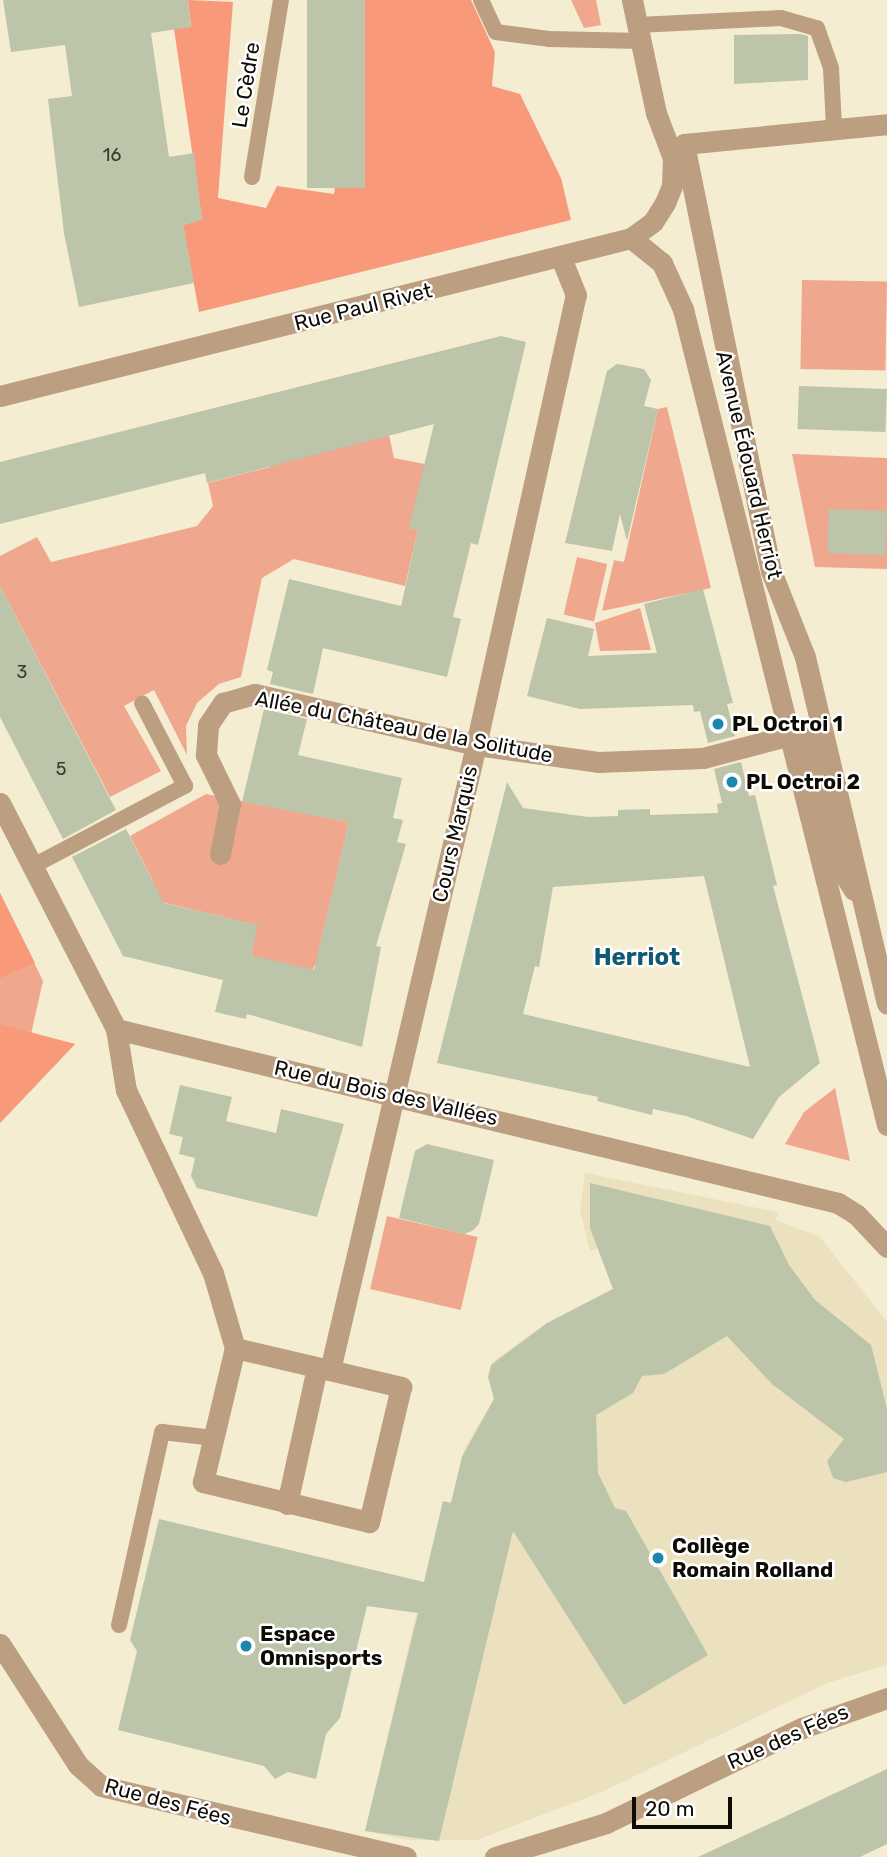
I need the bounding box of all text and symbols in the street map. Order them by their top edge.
street label: Le Cèdre [227,40,265,130]
house number: 16 [103,144,121,166]
street label: Rue Paul Rivet [292,278,434,336]
street label: Avenue Édouard Herriot [710,348,788,582]
house number: 3 [17,661,27,683]
street label: Allée du Château de la Solitude [253,686,555,768]
place label: PL Octroi 1 [732,711,844,737]
marker: PL Octroi 1 [710,716,726,732]
house number: 5 [56,758,66,780]
street label: Cours Marquis [427,763,483,905]
place label: PL Octroi 2 [746,769,861,795]
marker: PL Octroi 2 [724,774,740,790]
district label: Herriot [594,944,680,972]
street label: Rue du Bois des Vallées [271,1055,501,1131]
place label: Collège Romain Rolland [672,1533,833,1583]
marker: Collège Romain Rolland [650,1550,666,1566]
place label: Espace Omnisports [260,1621,382,1671]
marker: Espace Omnisports [238,1638,254,1654]
street label: Rue des Fées [724,1699,852,1775]
street label: Rue des Fées [102,1773,234,1831]
scale bar [635,1784,735,1828]
text: 20 m [645,1796,694,1821]

